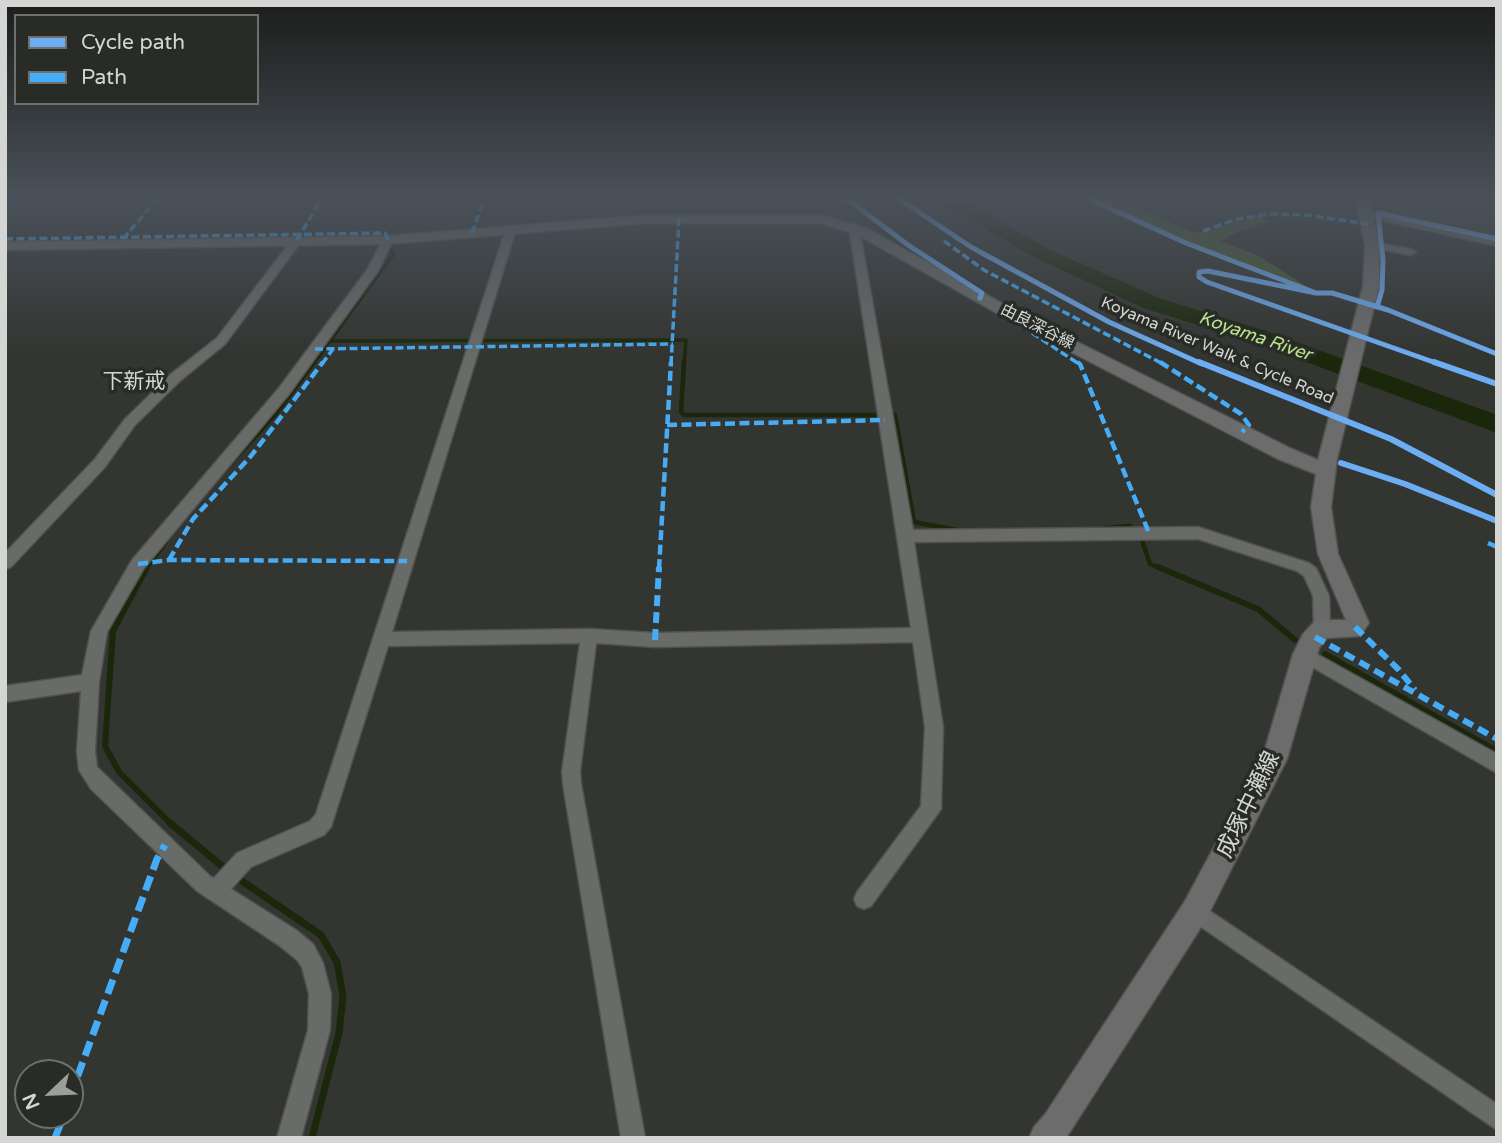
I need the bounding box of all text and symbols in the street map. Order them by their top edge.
legend [14,14,259,105]
text: Cycle path [81,30,185,55]
text: Path [81,65,127,90]
street label: Koyama River Walk & Cycle Road [1098,293,1336,409]
street label: 由良深谷線 [997,300,1077,354]
water label: Koyama River [1196,308,1314,366]
district label: 下新戒 [103,369,165,395]
street label: 成塚中瀬線 [1211,747,1287,863]
north arrow [14,1059,84,1129]
text: N [18,1090,45,1113]

